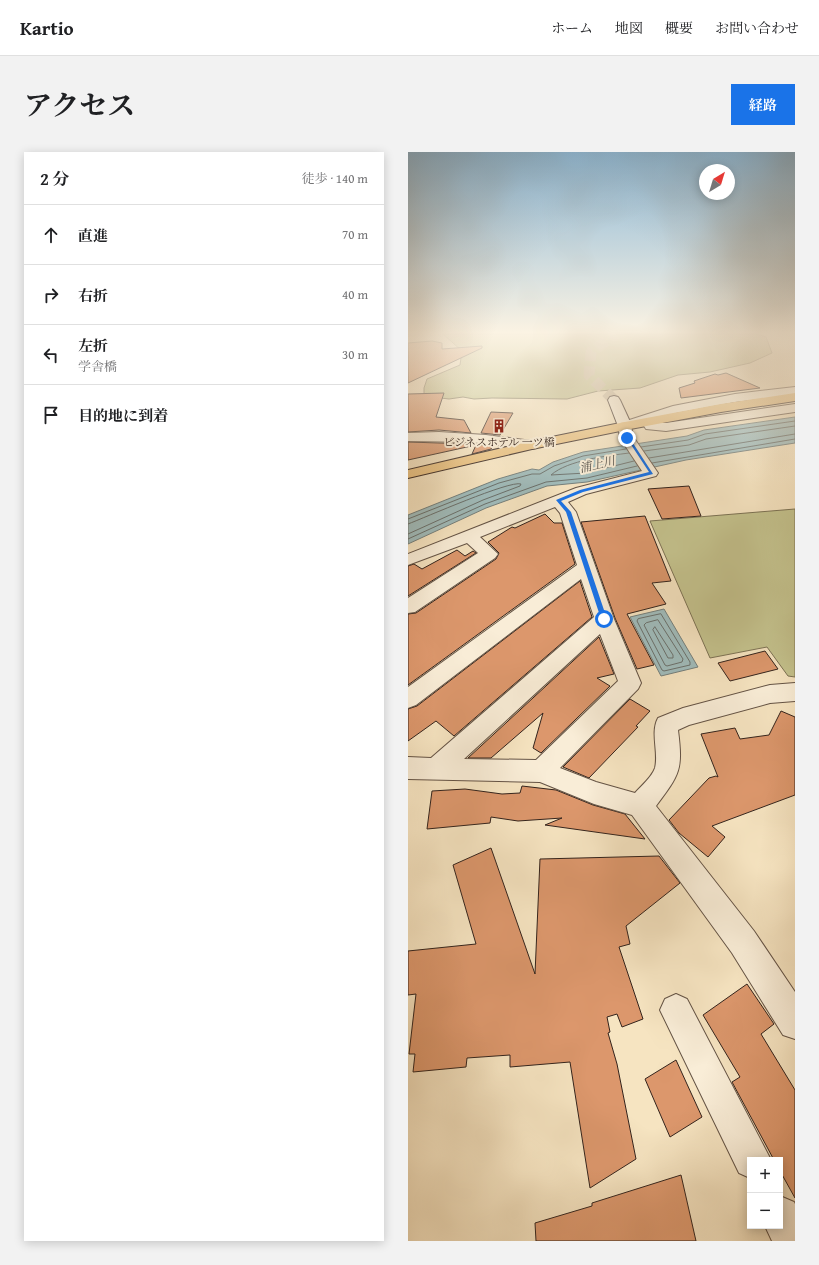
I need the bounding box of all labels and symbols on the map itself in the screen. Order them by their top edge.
north arrow [699,164,735,200]
building icon: ビジネスホテル 一ツ橋 [491,418,507,434]
route end [618,429,636,447]
place label: ビジネスホテル 一ツ橋 [443,434,555,450]
water label: 浦上川 [578,451,618,476]
route start [595,610,613,628]

